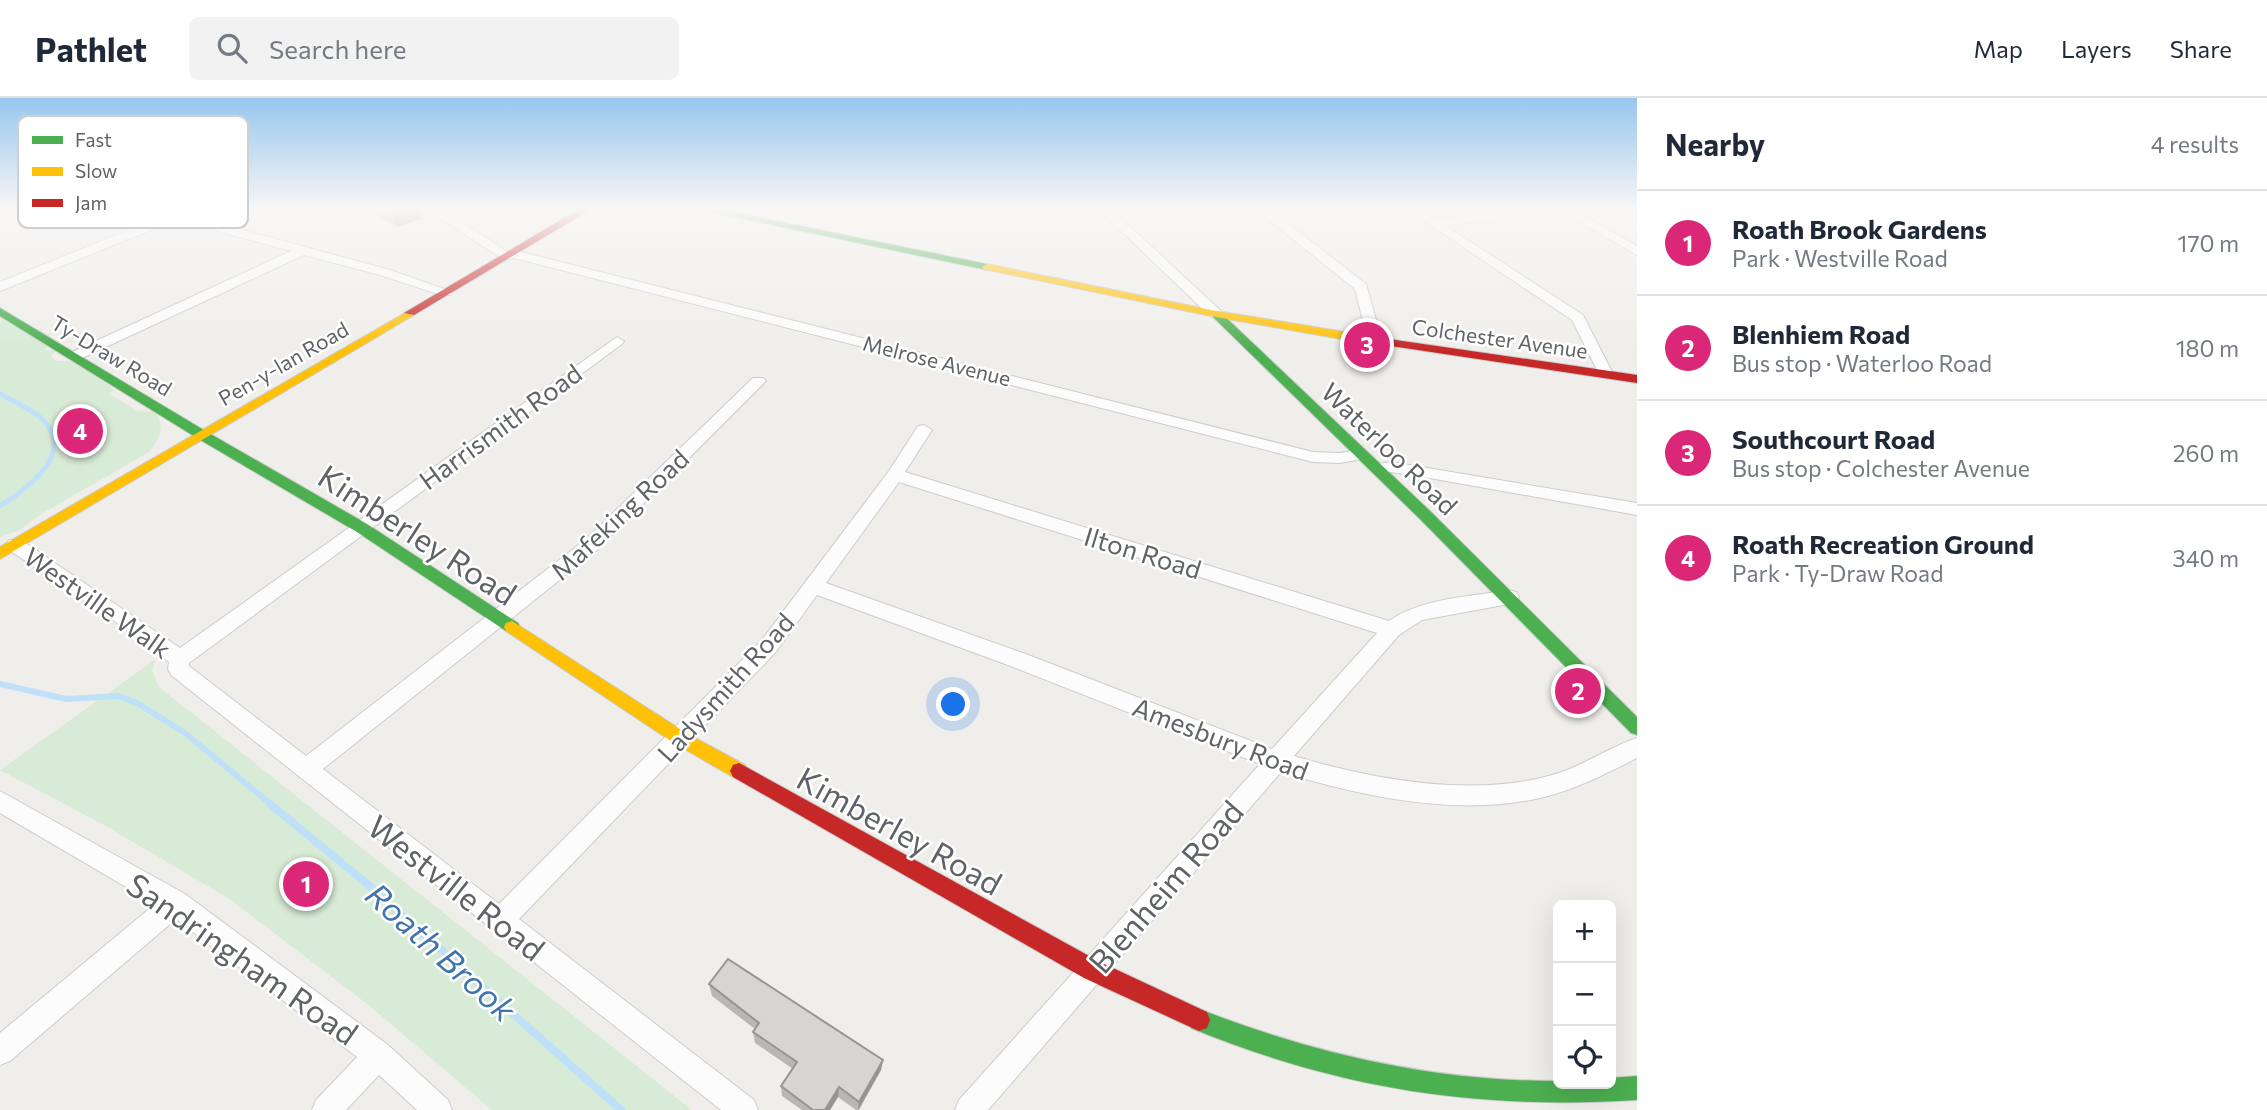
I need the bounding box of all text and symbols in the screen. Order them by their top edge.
search box [189,17,679,80]
text: Pathlet [35,28,147,69]
icon: search [213,29,251,67]
text: Search here [269,33,407,64]
text: Map [1974,34,2023,63]
text: Layers [2061,34,2132,63]
text: Share [2170,34,2232,63]
legend [18,116,248,228]
text: Nearby [1665,125,1765,162]
text: Fast [75,128,112,151]
text: 4 results [2151,130,2239,158]
text: Slow [75,159,117,182]
text: Jam [75,191,107,214]
text: Roath Brook Gardens [1732,213,1987,244]
text: 1 [1683,229,1693,257]
text: 170 m [2178,229,2239,257]
text: Park · Westville Road [1732,244,1948,272]
street label: Ty-Draw Road [47,309,177,401]
street label: Colchester Avenue [1411,313,1589,363]
street label: Pen-y-lan Road [214,316,352,410]
text: Blenhiem Road [1732,318,1910,349]
pin: 3 [1344,319,1390,371]
street label: Melrose Avenue [860,330,1014,390]
text: 2 [1681,334,1695,362]
text: 180 m [2176,334,2239,362]
text: Bus stop · Waterloo Road [1732,349,1992,377]
street label: Harrismith Road [413,357,587,495]
street label: Waterloo Road [1316,375,1464,521]
pin: 4 [57,405,103,457]
text: Southcourt Road [1732,423,1935,454]
text: 3 [1681,439,1695,467]
text: 260 m [2173,439,2239,467]
street label: Mafeking Road [544,442,694,586]
text: Bus stop · Colchester Avenue [1732,454,2030,482]
street label: Kimberley Road [311,455,525,613]
street label: Ilton Road [1081,520,1205,584]
text: Roath Recreation Ground [1732,528,2034,559]
street label: Westville Walk [19,540,177,664]
text: 4 [1681,544,1695,572]
text: 340 m [2173,544,2239,572]
text: Park · Ty-Draw Road [1732,559,1943,587]
street label: Ladysmith Road [650,606,800,768]
pin: 2 [1555,665,1601,717]
your location [936,687,970,721]
street label: Amesbury Road [1129,690,1313,786]
street label: Kimberley Road [790,757,1010,903]
street label: Blenheim Road [1079,791,1251,981]
street label: Westville Road [361,806,553,968]
pin: 1 [283,858,329,910]
street label: Sandringham Road [120,863,366,1053]
water label: Roath Brook [358,873,526,1030]
map controls [1553,900,1616,1089]
button: + [1553,900,1616,963]
button: − [1553,963,1616,1026]
button: locate [1553,1026,1616,1089]

